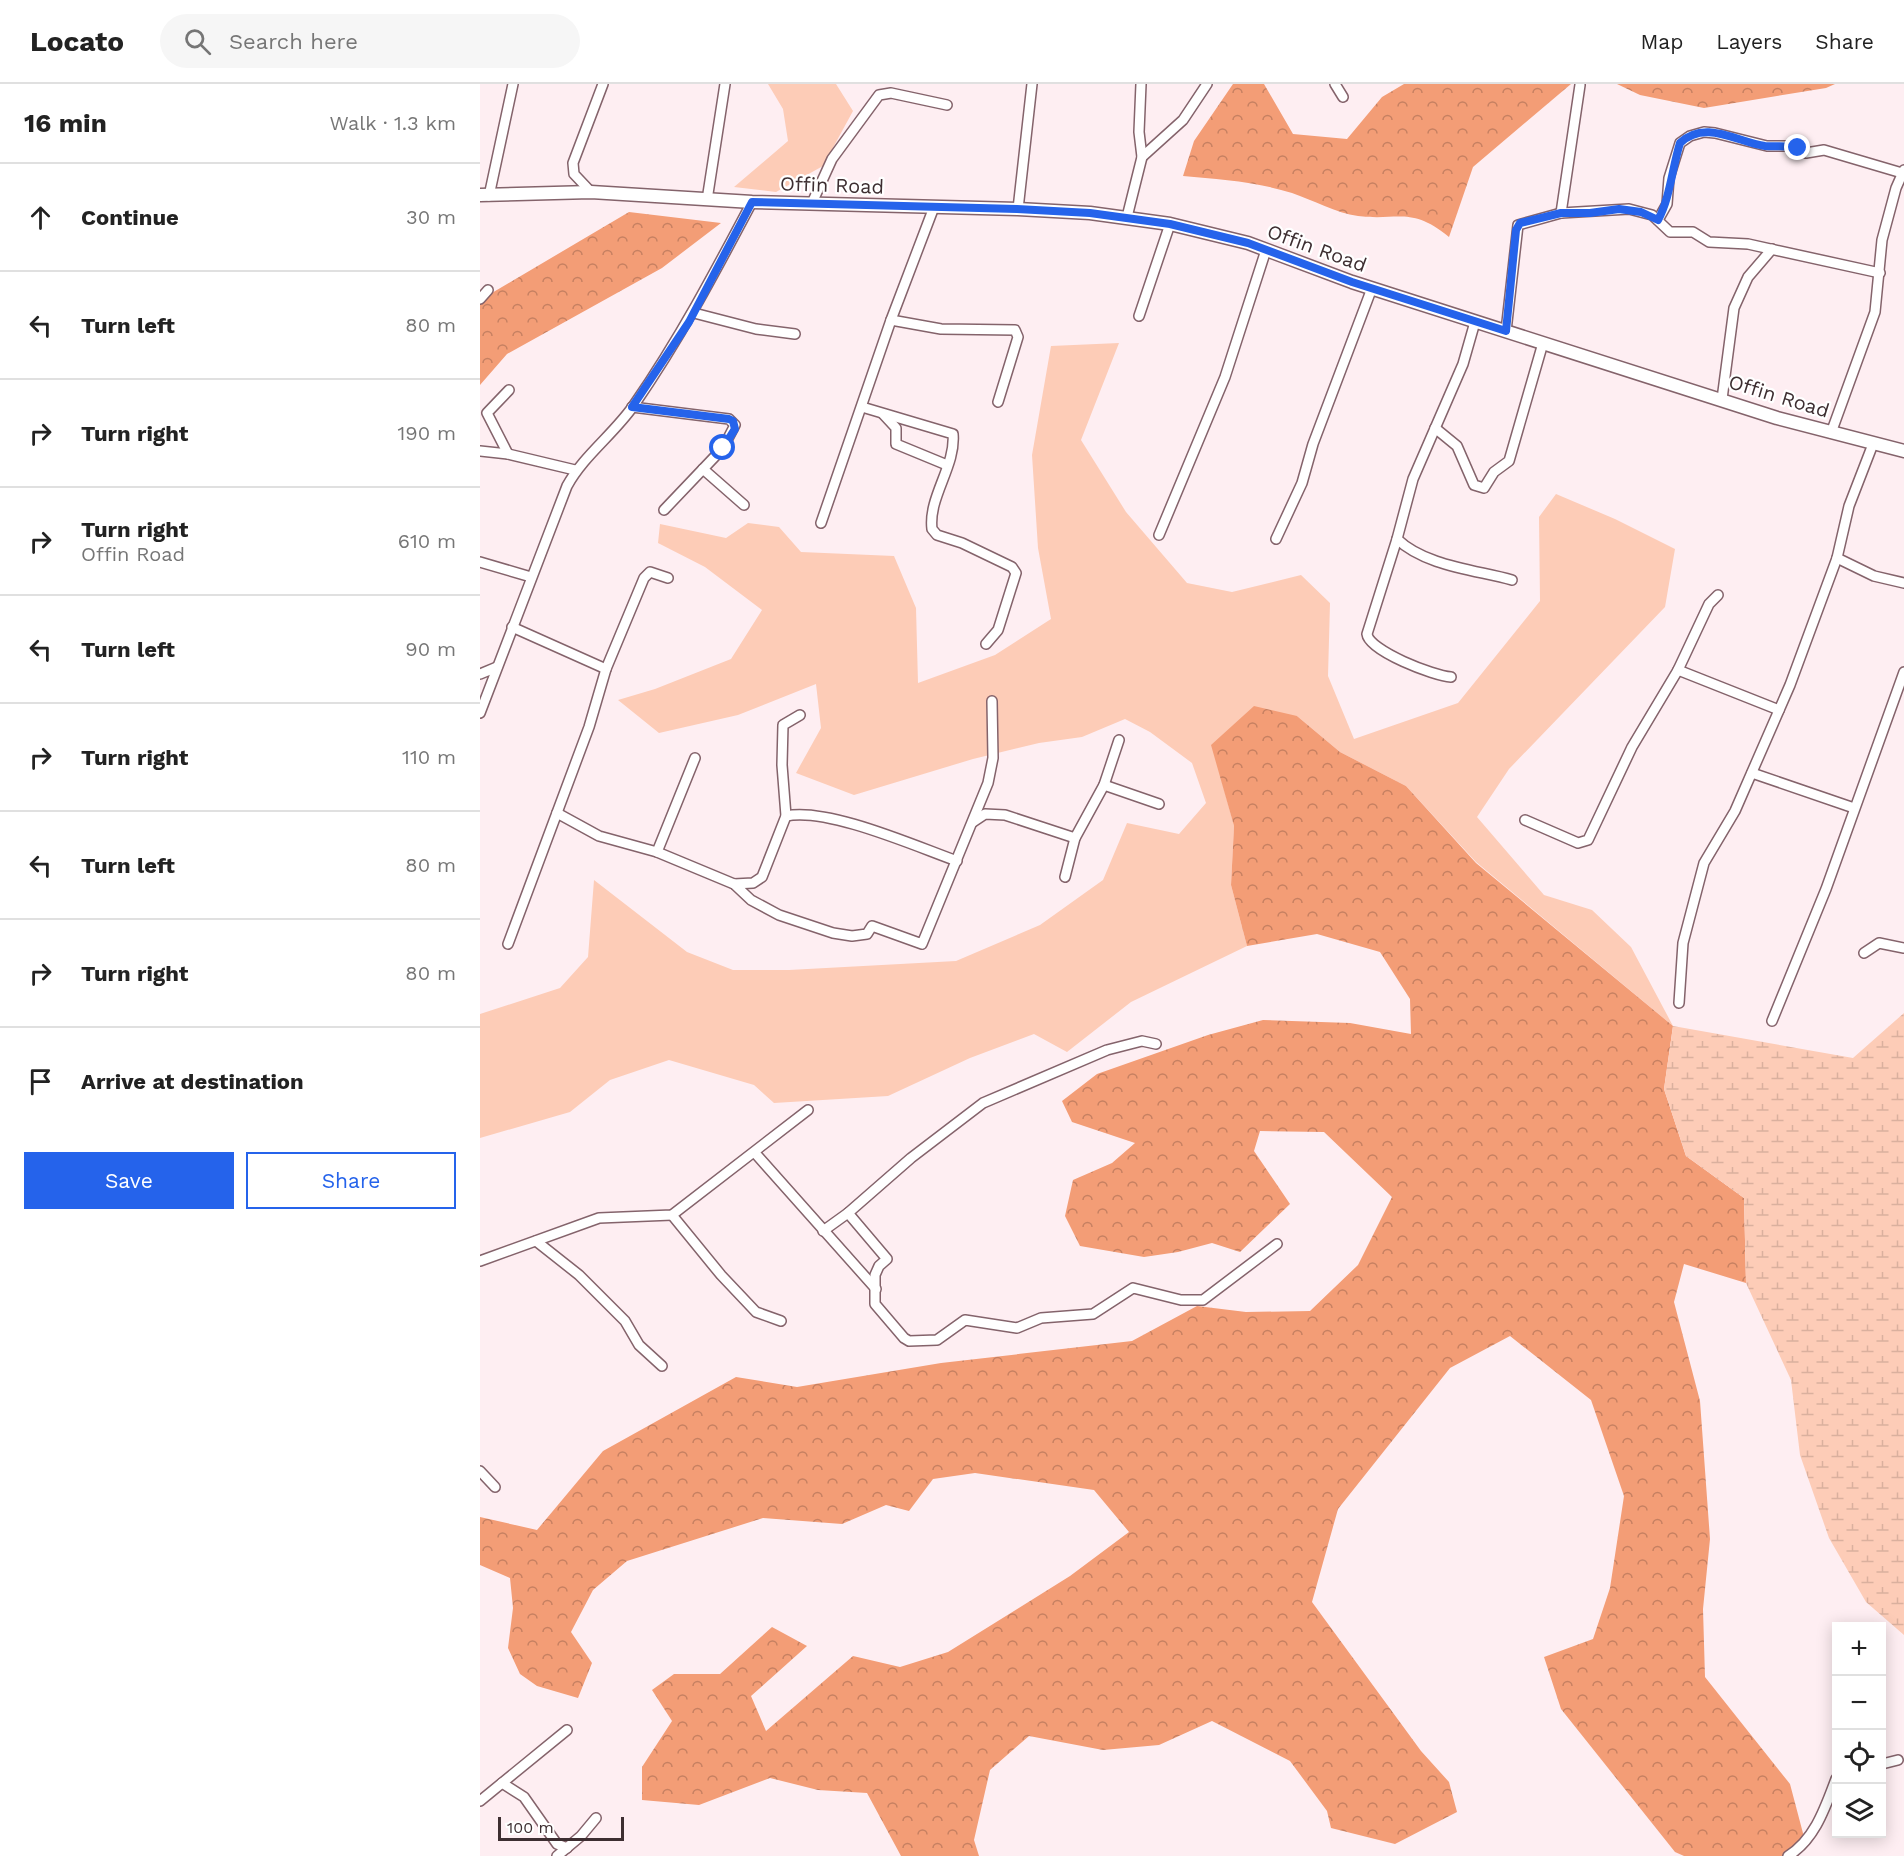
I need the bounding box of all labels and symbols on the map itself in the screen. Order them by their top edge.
route end [1784,134,1810,160]
street label: Offin Road [780,171,884,199]
street label: Offin Road [1264,219,1370,277]
street label: Offin Road [1726,369,1832,423]
route start [709,434,735,460]
scale bar [498,1814,624,1842]

